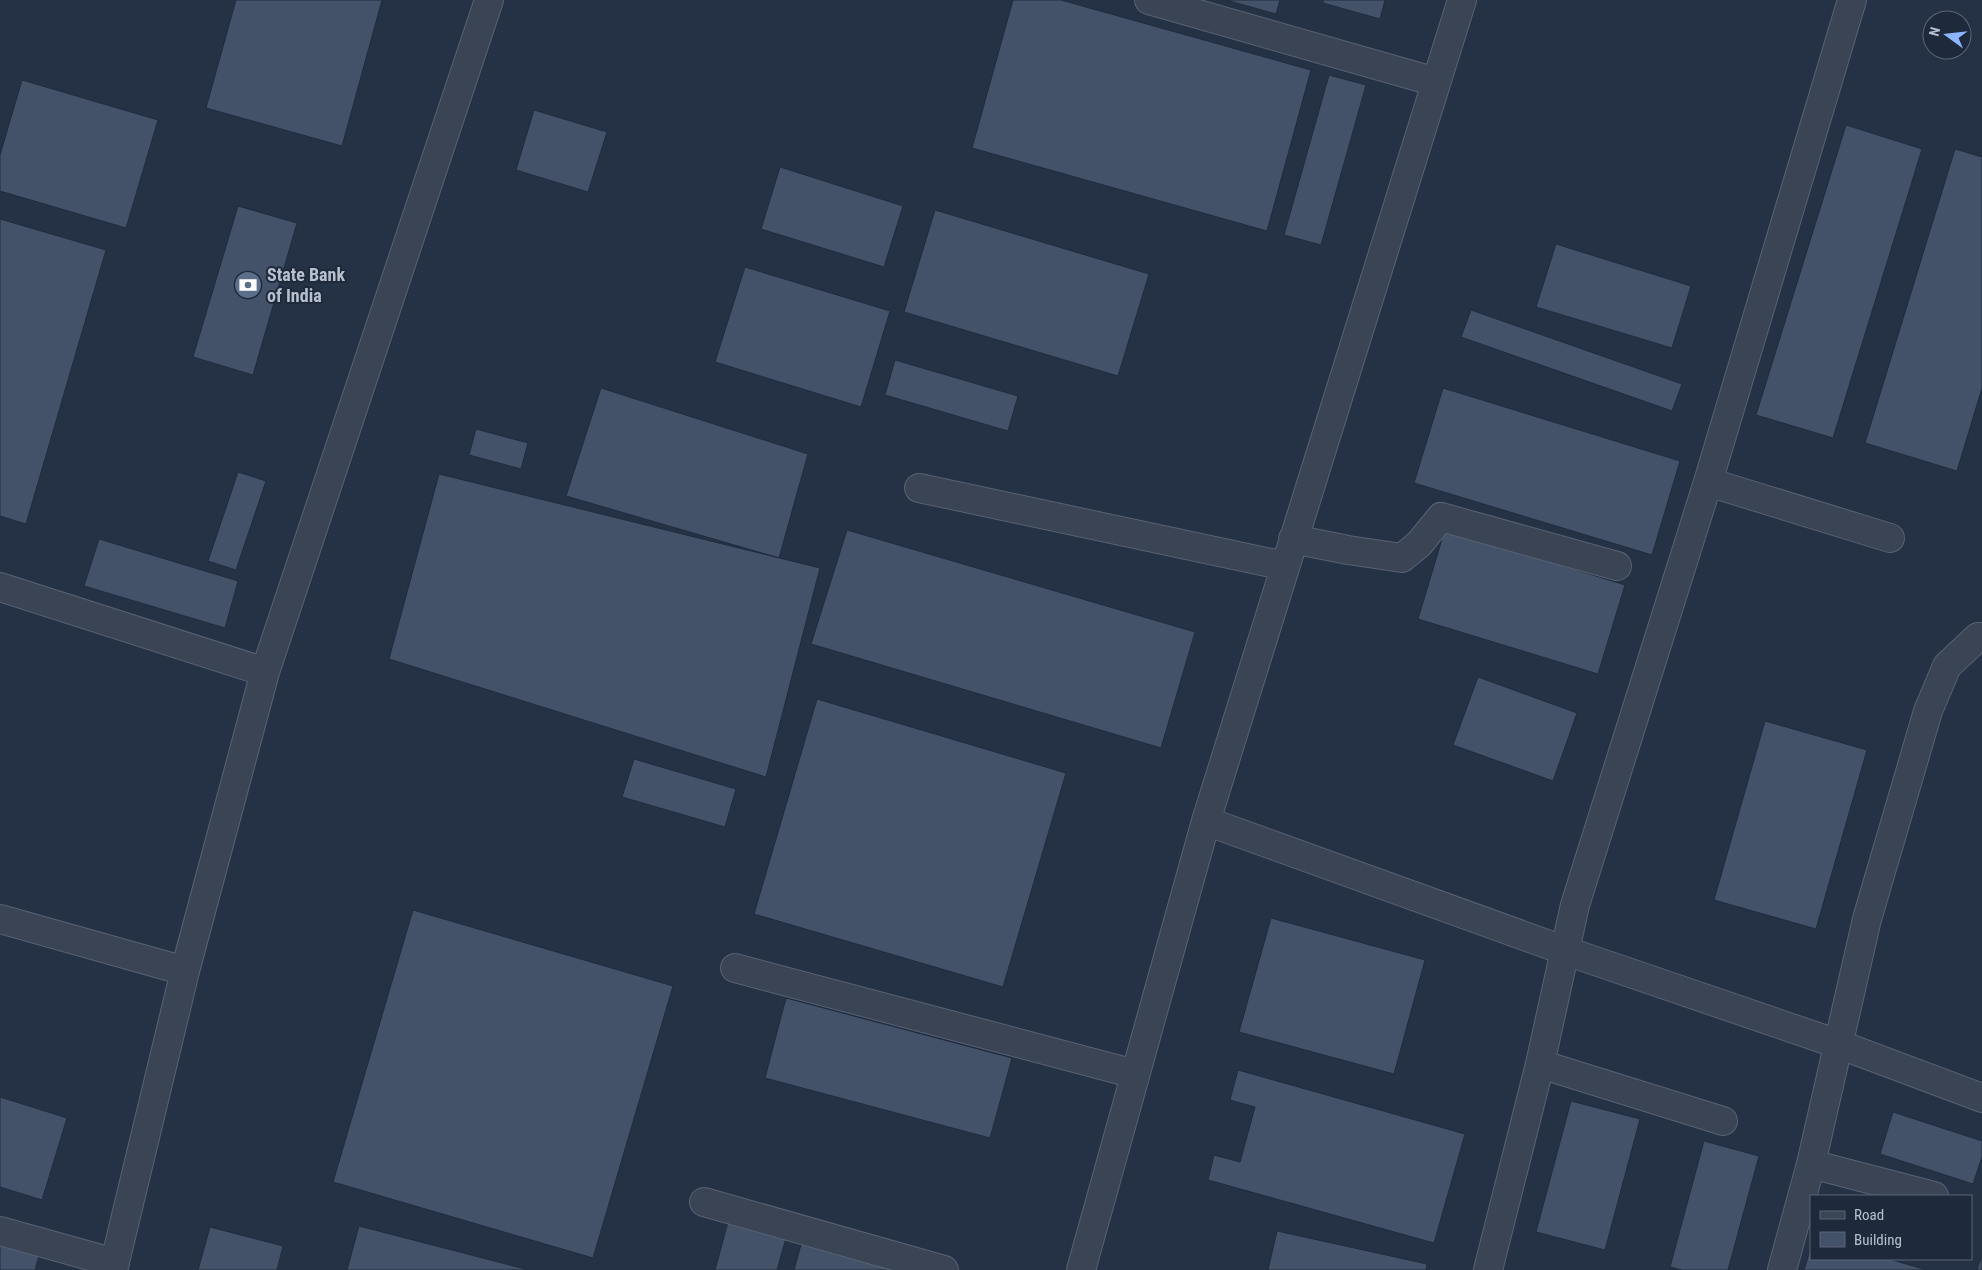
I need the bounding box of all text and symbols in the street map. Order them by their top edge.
north arrow [1922,10,1972,60]
text: N [1926,25,1943,38]
place label: State Bank of India [267,264,345,306]
bank icon: State Bank of India [233,270,263,300]
legend [1810,1195,1972,1260]
text: Road [1854,1206,1884,1224]
text: Building [1854,1231,1902,1249]

